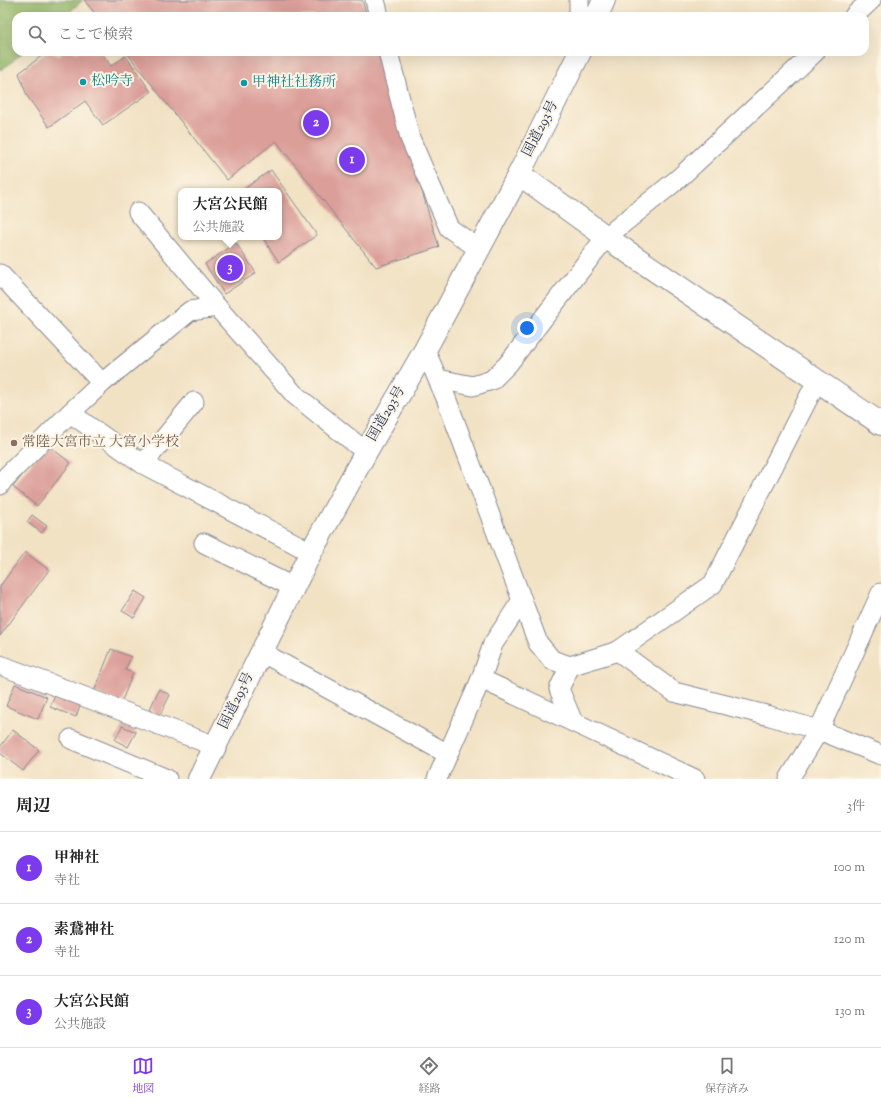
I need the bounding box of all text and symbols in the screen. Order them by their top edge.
search box [12,12,869,56]
icon: search [26,23,48,45]
text: ここで検索 [58,25,133,46]
place label: 松吟寺 [91,72,133,92]
place label: 甲神社社務所 [252,73,336,93]
marker: 松吟寺 [78,77,88,87]
marker: 甲神社社務所 [239,78,249,88]
street label: 国道293号 [518,97,564,161]
pin: 2 [303,108,329,138]
pin: 1 [339,145,365,175]
popup [178,188,282,240]
text: 大宮公民館 [192,195,268,216]
text: 公共施設 [192,219,245,237]
pin: 3 [217,253,243,283]
your location [517,318,537,338]
street label: 国道293号 [363,383,411,445]
place label: 常陸大宮市立 大宮小学校 [22,433,179,453]
marker: 常陸大宮市立 大宮小学校 [9,438,19,448]
street label: 国道293号 [215,669,259,733]
text: 周辺 [16,795,50,819]
text: 3件 [847,798,865,816]
text: 甲神社 [54,848,99,869]
text: 1 [27,859,31,877]
text: 100 m [833,859,865,877]
text: 寺社 [54,872,80,890]
text: 素鵞神社 [54,920,114,941]
text: 2 [26,931,32,949]
text: 120 m [834,931,865,949]
text: 寺社 [54,944,80,962]
text: 大宮公民館 [54,992,129,1013]
text: 3 [26,1003,32,1021]
text: 130 m [835,1003,865,1021]
text: 公共施設 [54,1016,106,1034]
tab: 地図 [132,1055,154,1097]
tab: 経路 [418,1055,440,1097]
tab: 保存済み [705,1055,749,1097]

